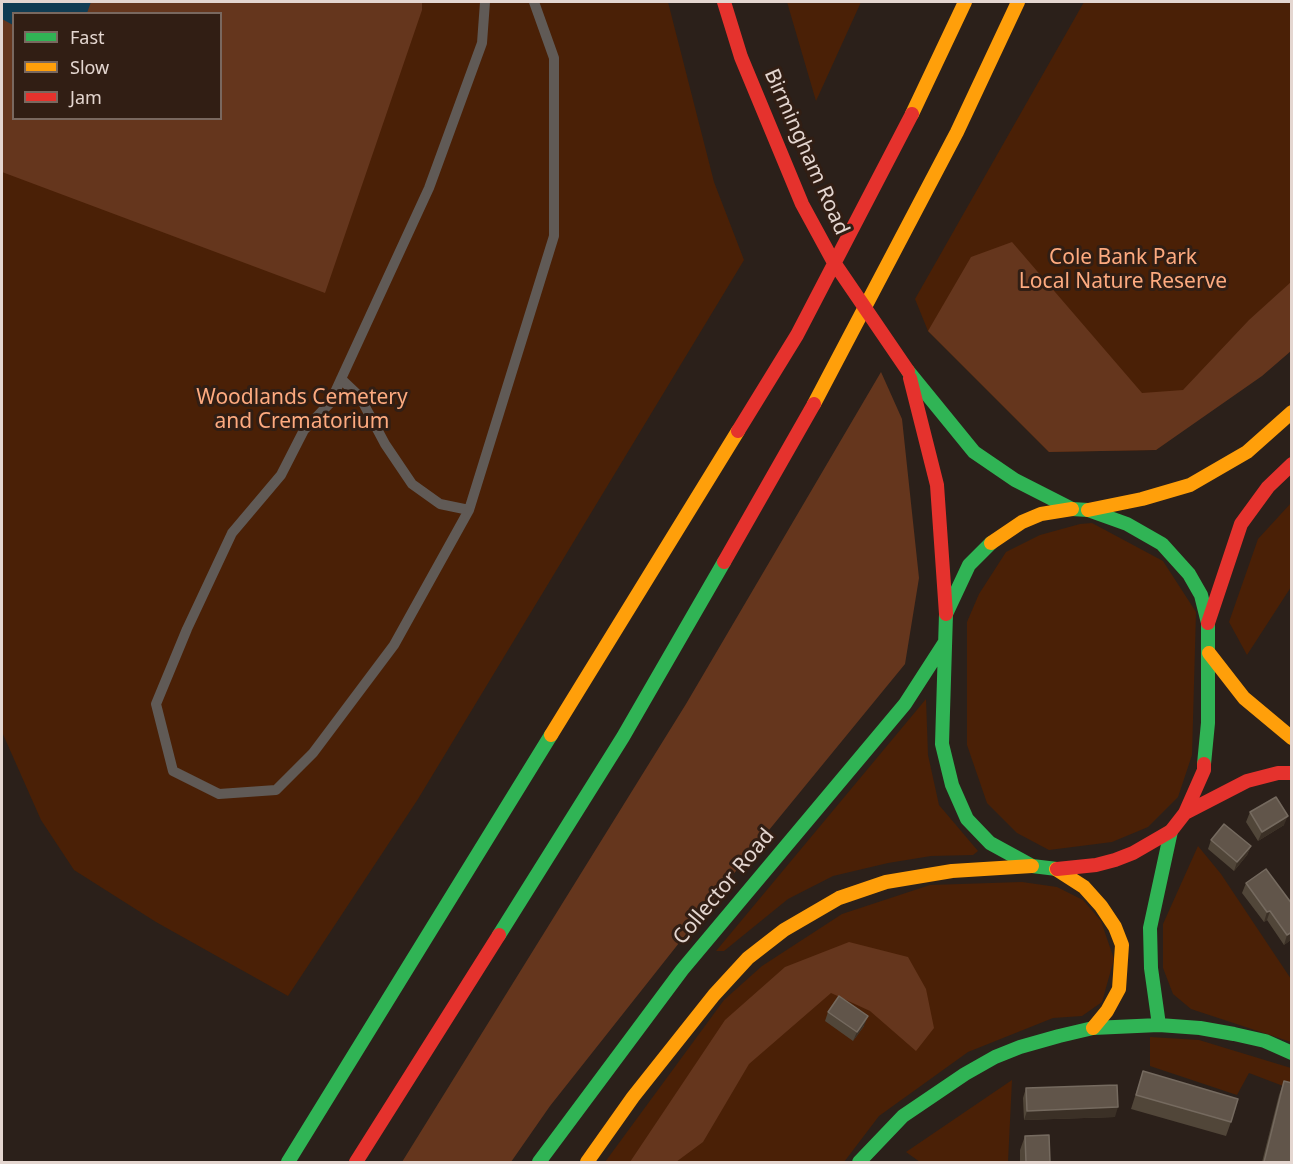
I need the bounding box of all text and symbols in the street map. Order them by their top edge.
legend [12,12,222,120]
text: Fast [70,25,105,49]
text: Slow [70,55,109,79]
street label: Birmingham Road [758,65,854,239]
text: Jam [70,85,102,109]
park label: Cole Bank Park Local Nature Reserve [1019,245,1227,295]
park label: Woodlands Cemetery and Crematorium [196,385,408,435]
street label: Collector Road [668,824,780,950]

